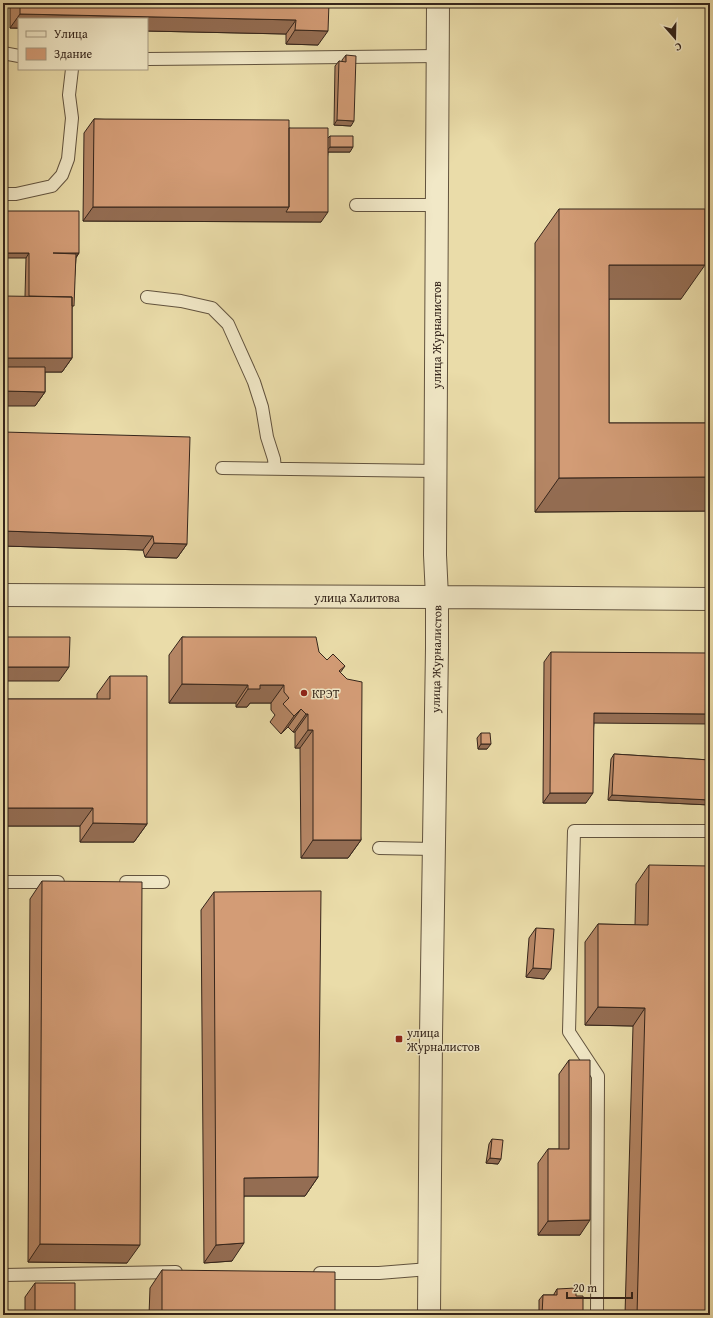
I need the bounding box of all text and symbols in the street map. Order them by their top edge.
legend [18,18,148,70]
north arrow [655,18,695,58]
text: Улица [54,25,88,42]
text: С [673,39,684,56]
text: Здание [54,45,93,62]
street label: улица Журналистов [428,281,445,390]
street label: улица Халитова [313,589,400,606]
street label: улица Журналистов [427,605,445,714]
place label: КРЭТ [312,685,340,702]
marker: КРЭТ [299,688,309,698]
place label: улица Журналистов [406,1024,480,1055]
marker: улица Журналистов [394,1034,404,1044]
scale bar [567,1274,632,1300]
text: 20 m [573,1279,597,1296]

